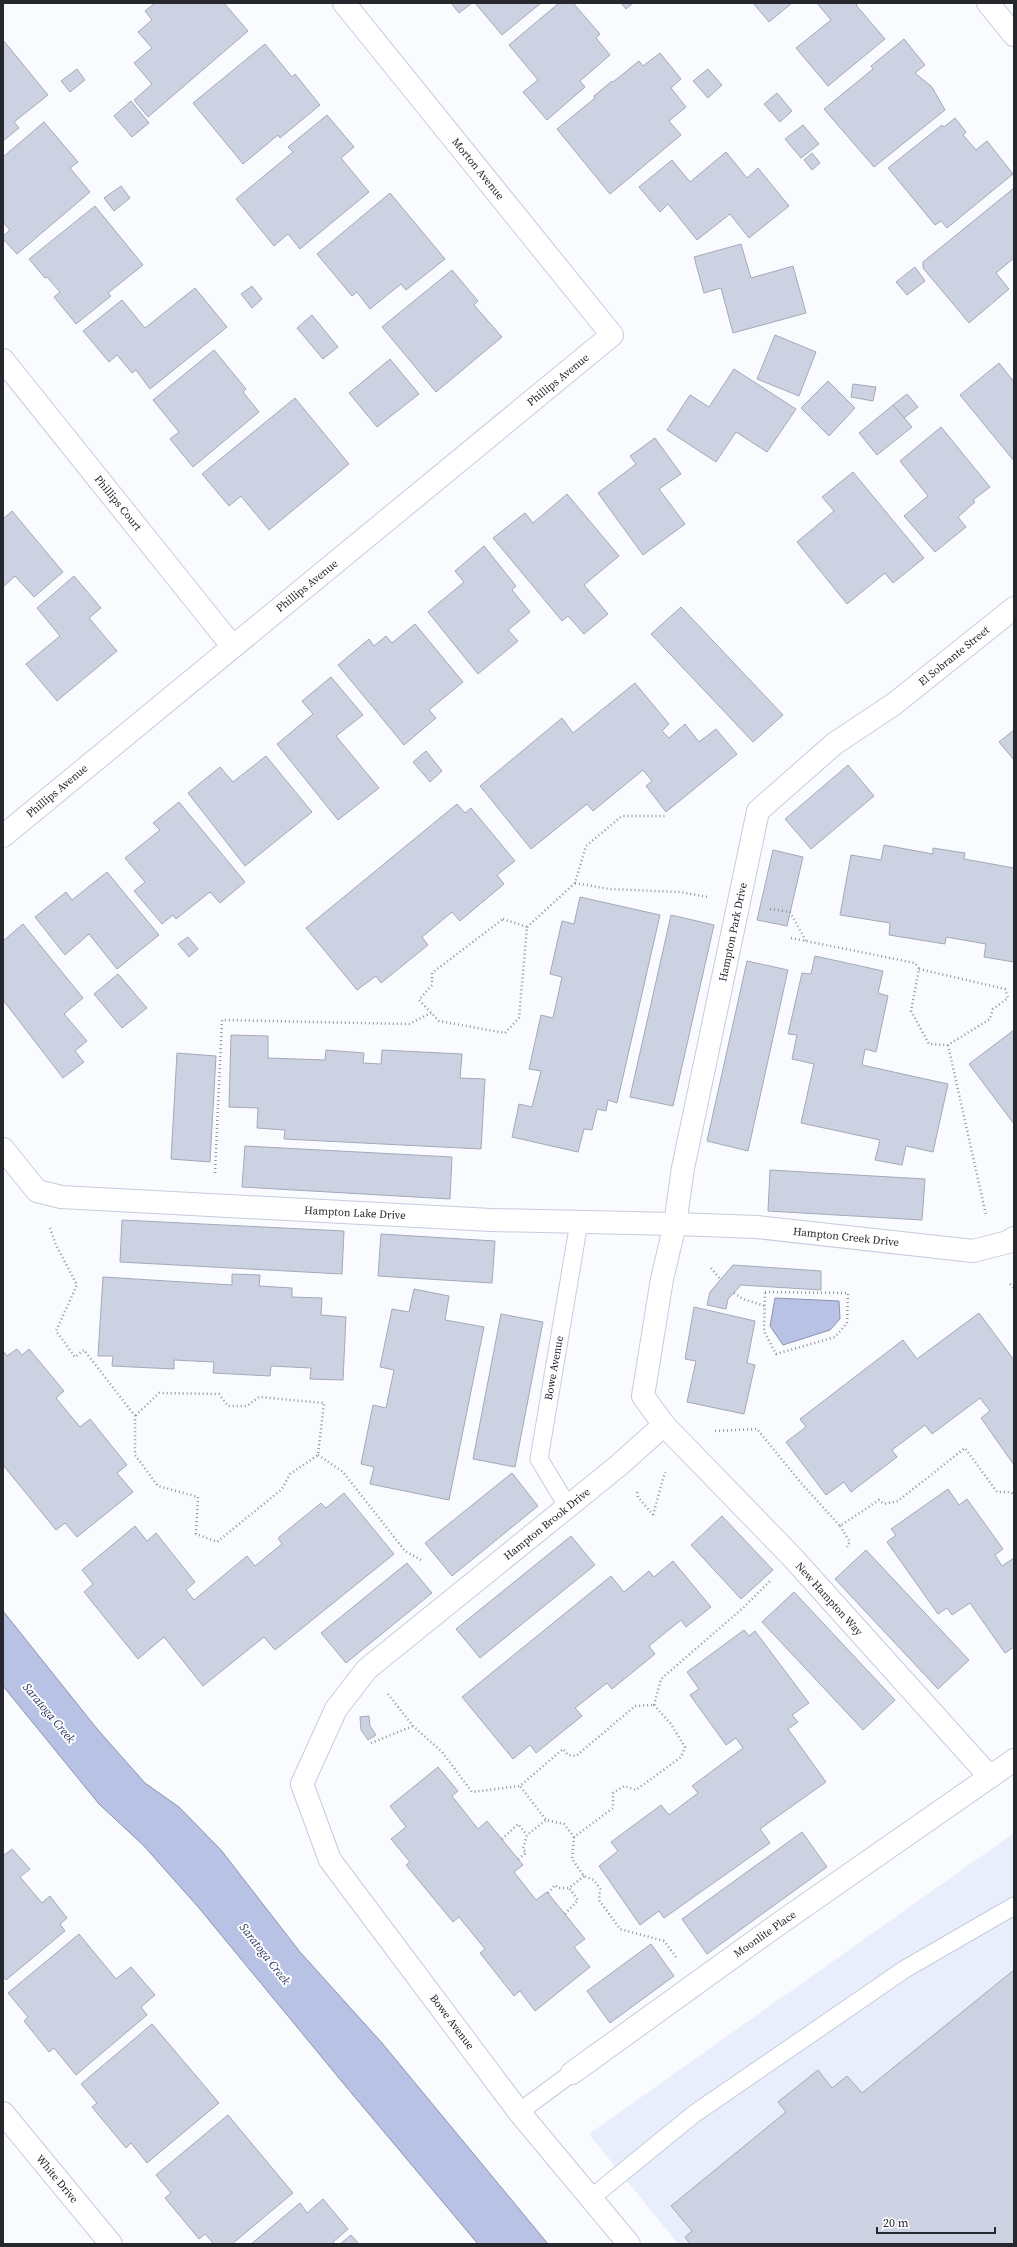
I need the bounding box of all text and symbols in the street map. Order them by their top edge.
street label: Morton Avenue [448,135,508,203]
street label: Phillips Avenue [524,350,593,410]
street label: Phillips Court [91,472,145,534]
street label: Phillips Avenue [273,556,342,616]
street label: El Sobrante Street [915,622,993,689]
street label: Phillips Avenue [23,761,91,821]
street label: Hampton Park Drive [715,881,751,983]
street label: Hampton Lake Drive [304,1203,406,1223]
street label: Hampton Creek Drive [792,1224,900,1250]
street label: Bowe Avenue [541,1334,567,1402]
street label: Hampton Brook Drive [501,1484,594,1564]
street label: New Hampton Way [792,1559,866,1639]
water label: Saratoga Creek [19,1680,79,1747]
street label: Moonlite Place [731,1907,800,1961]
water label: Saratoga Creek [236,1920,294,1988]
street label: Bowe Avenue [426,1991,478,2053]
street label: White Drive [32,2152,82,2207]
scale bar [877,2209,995,2235]
text: 20 m [883,2215,909,2231]

